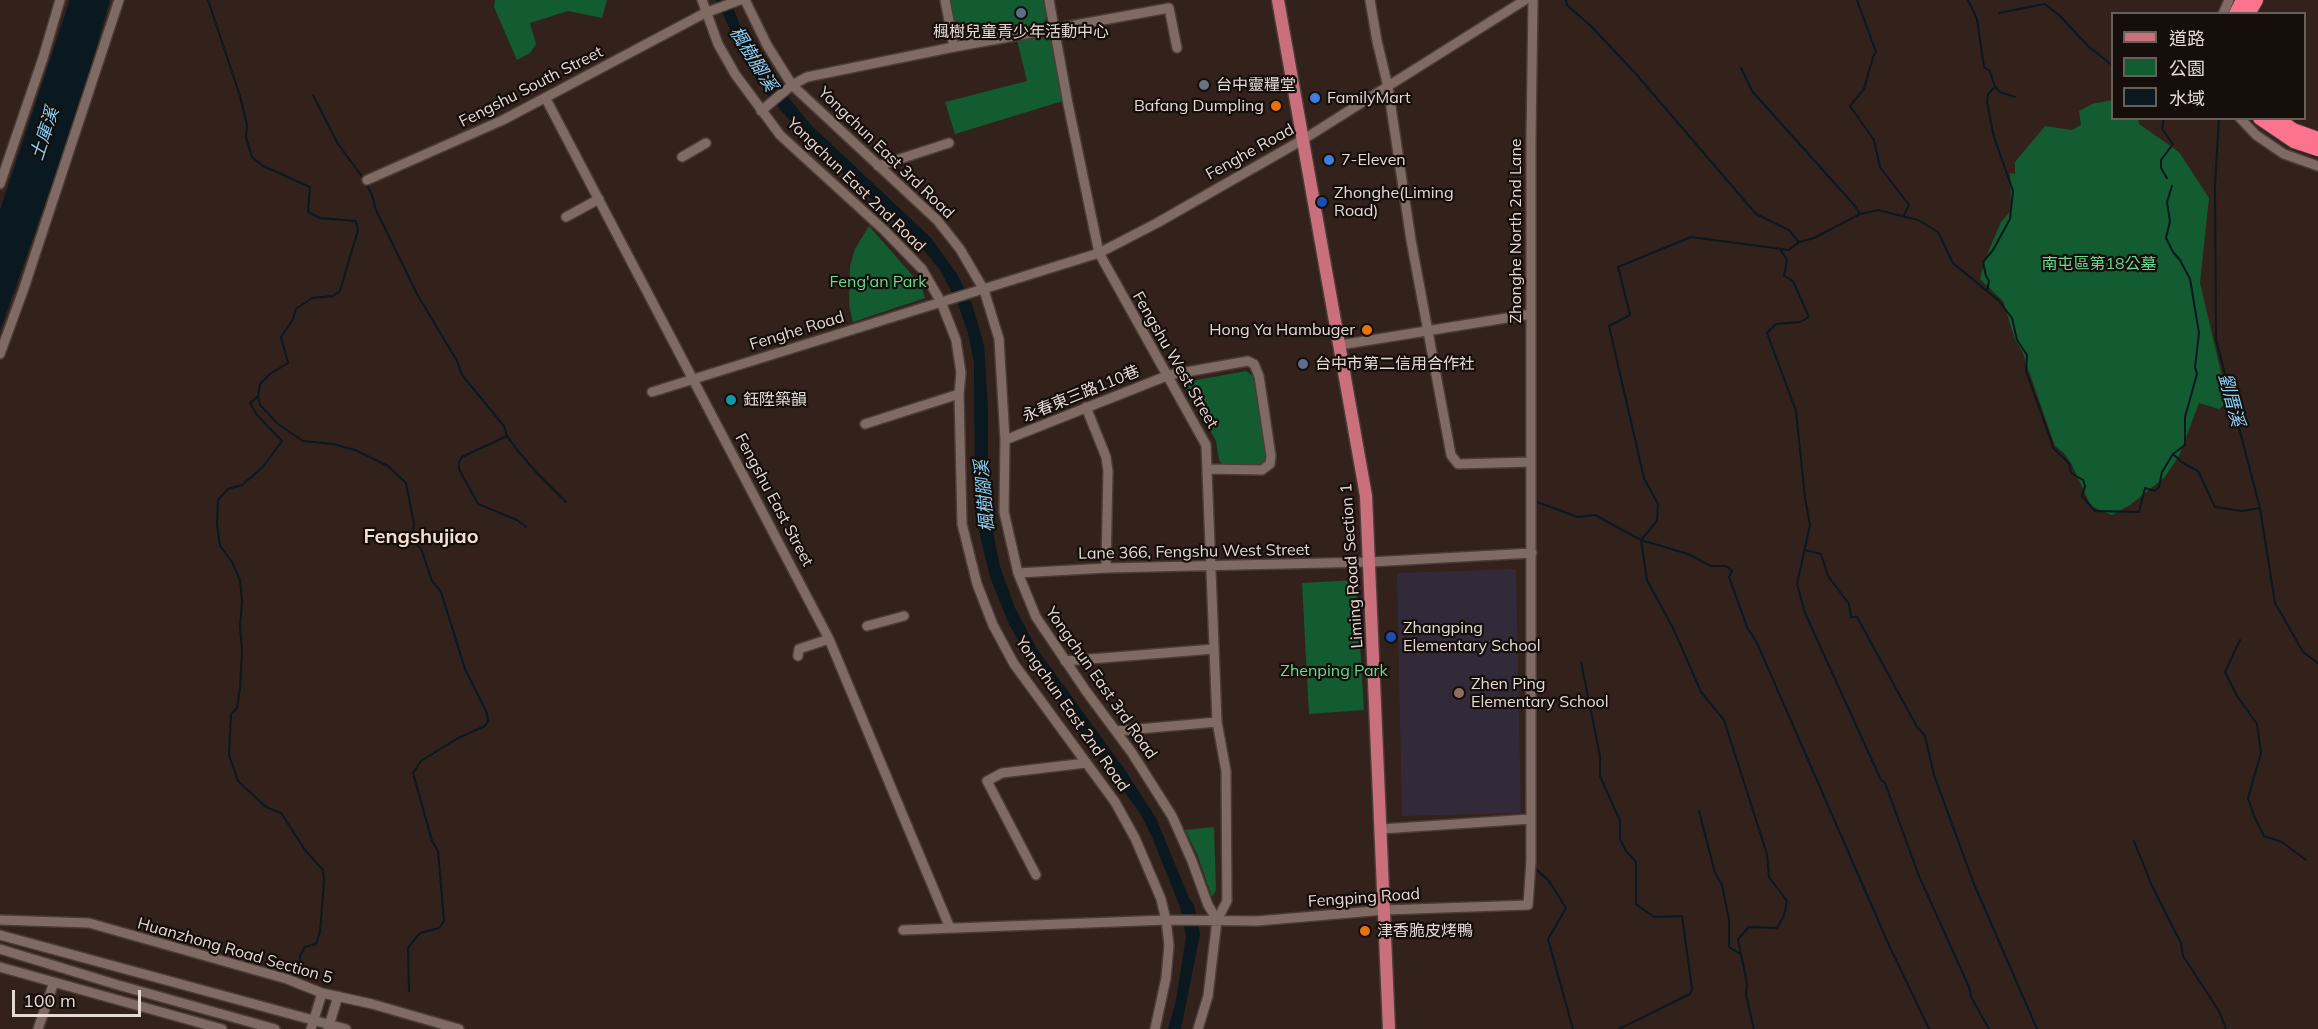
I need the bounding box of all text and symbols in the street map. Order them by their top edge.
marker: 楓樹兒童青少年活動中心 [1014,6,1028,20]
legend [2111,12,2306,120]
place label: 楓樹兒童青少年活動中心 [933,22,1109,42]
water label: 楓樹腳溪 [725,23,781,95]
text: 道路 [2169,27,2205,50]
street label: Fengshu South Street [456,42,606,132]
text: 公園 [2169,57,2205,80]
place label: 台中靈糧堂 [1216,75,1296,95]
marker: 台中靈糧堂 [1197,78,1211,92]
street label: Yongchun East 3rd Road [814,83,958,223]
text: 水域 [2169,87,2205,110]
place label: FamilyMart [1327,88,1411,108]
marker: FamilyMart [1308,91,1322,105]
place label: Bafang Dumpling [1134,96,1264,116]
marker: Bafang Dumpling [1269,99,1283,113]
water label: 土庫溪 [26,105,64,163]
street label: Yongchun East 2nd Road [783,114,929,256]
street label: Fenghe Road [1203,120,1297,184]
street label: Zhonghe North 2nd Lane [1506,139,1526,323]
place label: 7-Eleven [1341,150,1406,170]
marker: 7-Eleven [1322,153,1336,167]
place label: Zhonghe(Liming Road) [1334,183,1454,221]
marker: Zhonghe(Liming Road) [1315,195,1329,209]
park label: 南屯區第18公墓 [2041,254,2157,274]
park label: Feng'an Park [830,272,926,292]
street label: Fengshu West Street [1128,288,1222,432]
street label: Fenghe Road [747,308,847,354]
place label: Hong Ya Hambuger [1209,320,1355,340]
marker: Hong Ya Hambuger [1360,323,1374,337]
place label: 台中市第二信用合作社 [1315,354,1475,374]
marker: 台中市第二信用合作社 [1296,357,1310,371]
street label: 永春東三路110巷 [1020,362,1142,426]
water label: 劉厝溪 [2214,371,2248,429]
place label: 鈺陞築韻 [743,390,807,410]
marker: 鈺陞築韻 [724,393,738,407]
street label: Fengshu East Street [731,430,817,570]
water label: 楓樹腳溪 [971,459,999,533]
street label: Liming Road Section 1 [1337,483,1367,649]
district label: Fengshujiao [363,525,479,549]
street label: Lane 366, Fengshu West Street [1078,540,1310,564]
street label: Yongchun East 3rd Road [1041,603,1161,763]
place label: Zhangping Elementary School [1403,618,1541,656]
marker: Zhangping Elementary School [1384,630,1398,644]
street label: Yongchun East 2nd Road [1011,633,1133,795]
park label: Zhenping Park [1280,661,1388,681]
place label: Zhen Ping Elementary School [1471,674,1609,712]
marker: Zhen Ping Elementary School [1452,686,1466,700]
street label: Fengping Road [1307,885,1421,911]
street label: Huanzhong Road Section 5 [135,914,335,988]
place label: 津香脆皮烤鴨 [1377,921,1473,941]
marker: 津香脆皮烤鴨 [1358,924,1372,938]
scale bar [15,978,144,1016]
text: 100 m [23,989,76,1012]

